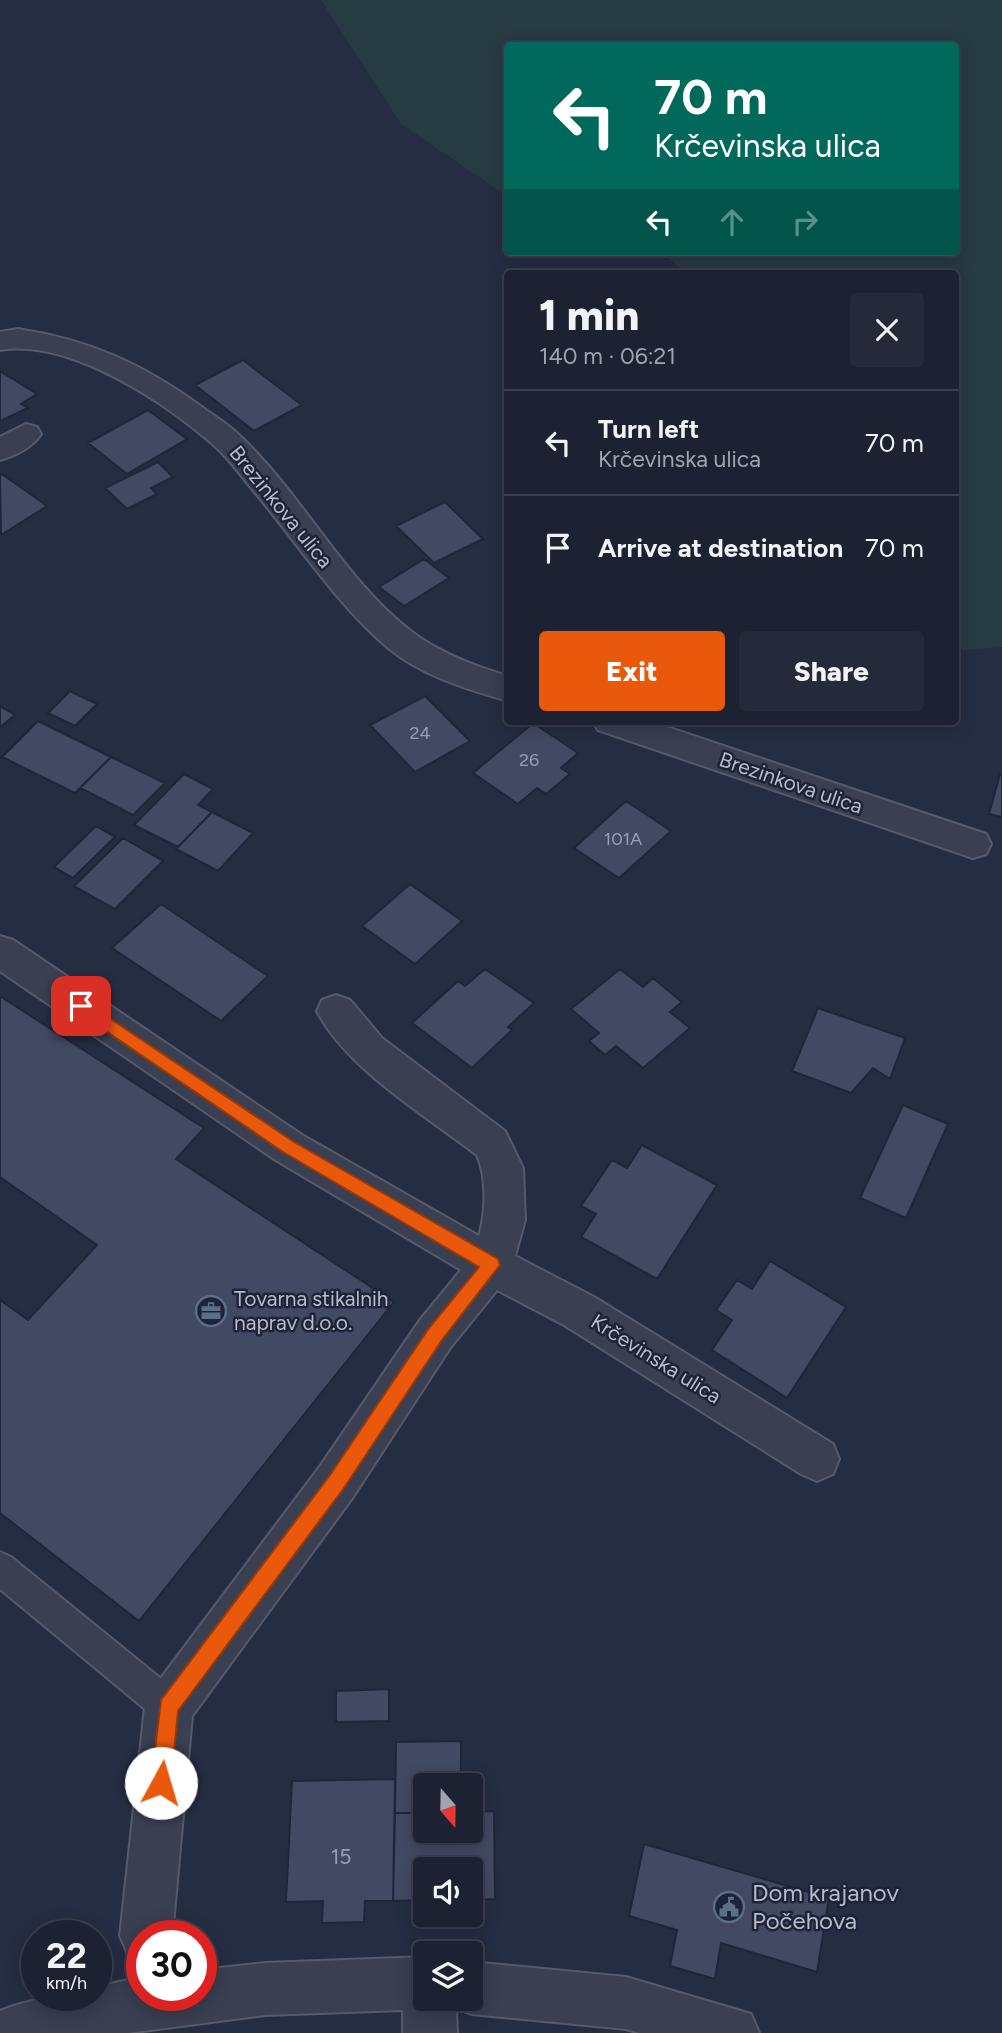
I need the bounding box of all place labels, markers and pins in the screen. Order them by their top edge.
pin [51,976,111,1036]
place label: Tovarna stikalnih naprav d.o.o. [234,1286,389,1335]
office icon: Tovarna stikalnih naprav d.o.o. [194,1294,228,1328]
place label: Dom krajanov Počehova [752,1878,899,1935]
public building icon: Dom krajanov Počehova [712,1890,746,1924]

